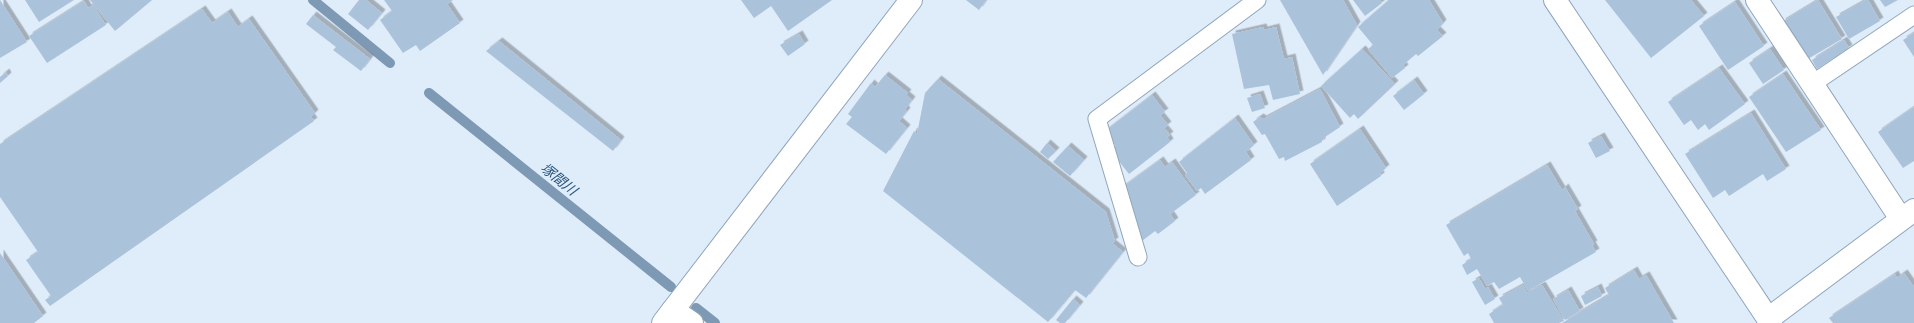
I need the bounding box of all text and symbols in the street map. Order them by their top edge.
water label: 塚間川 [536,158,583,201]

